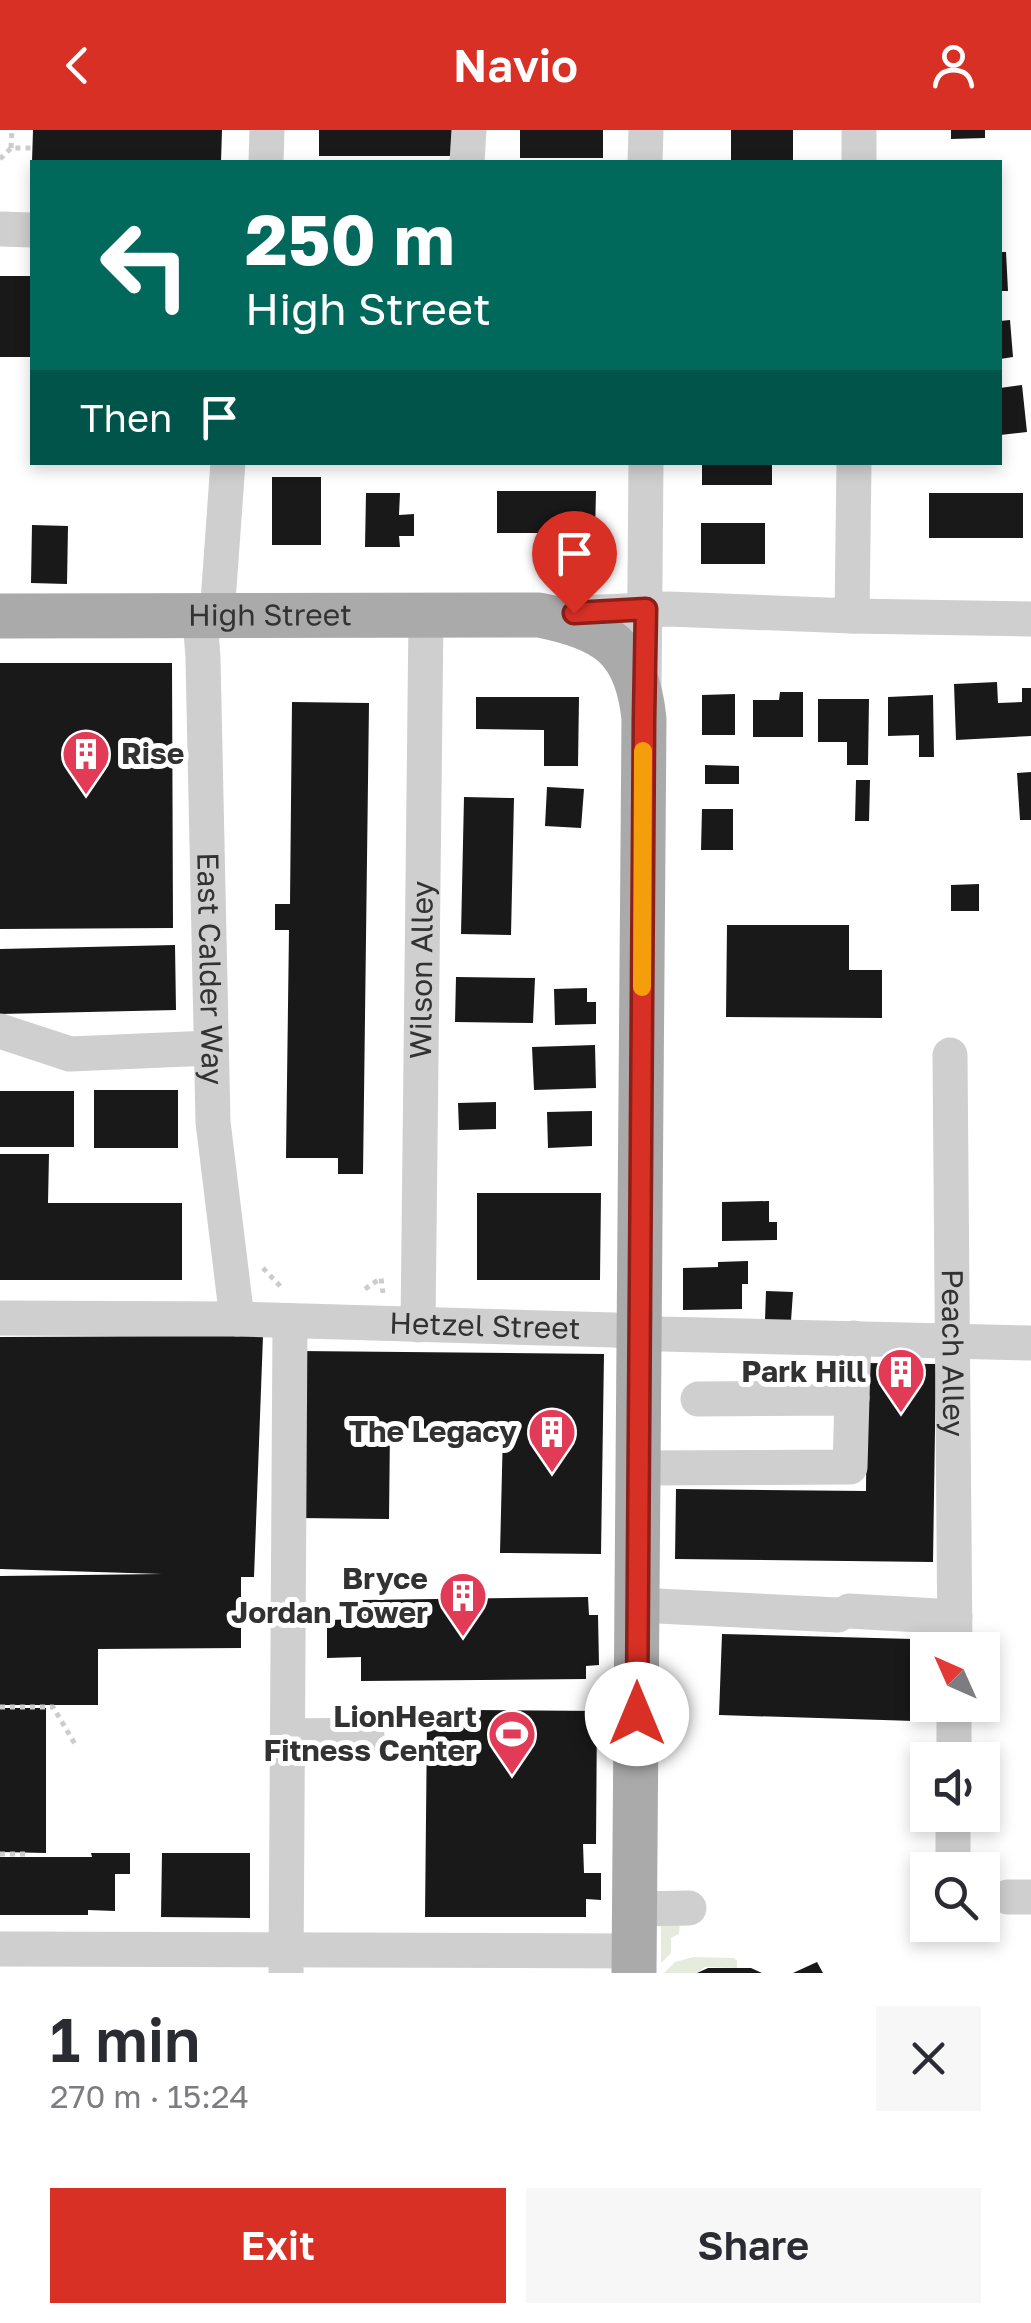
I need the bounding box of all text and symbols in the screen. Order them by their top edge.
icon: back [50,38,105,93]
text: Navio [453,38,578,92]
icon: person [926,38,981,93]
text: 250 m [245,196,455,280]
icon: left [80,200,210,330]
text: High Street [245,281,491,335]
icon: arrive [192,390,247,445]
text: Then [80,395,172,440]
pin [532,511,617,614]
icon: arrive [547,526,602,581]
street label: High Street [188,596,352,633]
building icon: Rise [60,728,112,796]
place label: Rise [121,735,185,771]
street label: East Calder Way [190,852,231,1086]
street label: Wilson Alley [402,880,440,1059]
street label: Peach Alley [935,1269,972,1437]
street label: Hetzel Street [389,1304,581,1346]
building icon: Park Hill [875,1346,927,1414]
place label: Park Hill [741,1353,866,1389]
building icon: The Legacy [526,1406,578,1474]
place label: The Legacy [349,1413,517,1449]
place label: Bryce Jordan Tower [231,1560,428,1630]
building icon: Bryce Jordan Tower [437,1570,489,1638]
north arrow [910,1632,1000,1722]
map controls [910,1632,1000,1942]
position arrow [585,1662,689,1766]
place label: LionHeart Fitness Center [263,1698,477,1768]
sports icon: LionHeart Fitness Center [486,1708,538,1776]
button: sound [910,1742,1000,1832]
button: search [910,1852,1000,1942]
text: 1 min [50,2003,200,2075]
button: close [876,2006,981,2111]
text: 270 m · 15:24 [50,2077,249,2115]
button: Exit [50,2188,506,2303]
button: Share [526,2188,981,2303]

